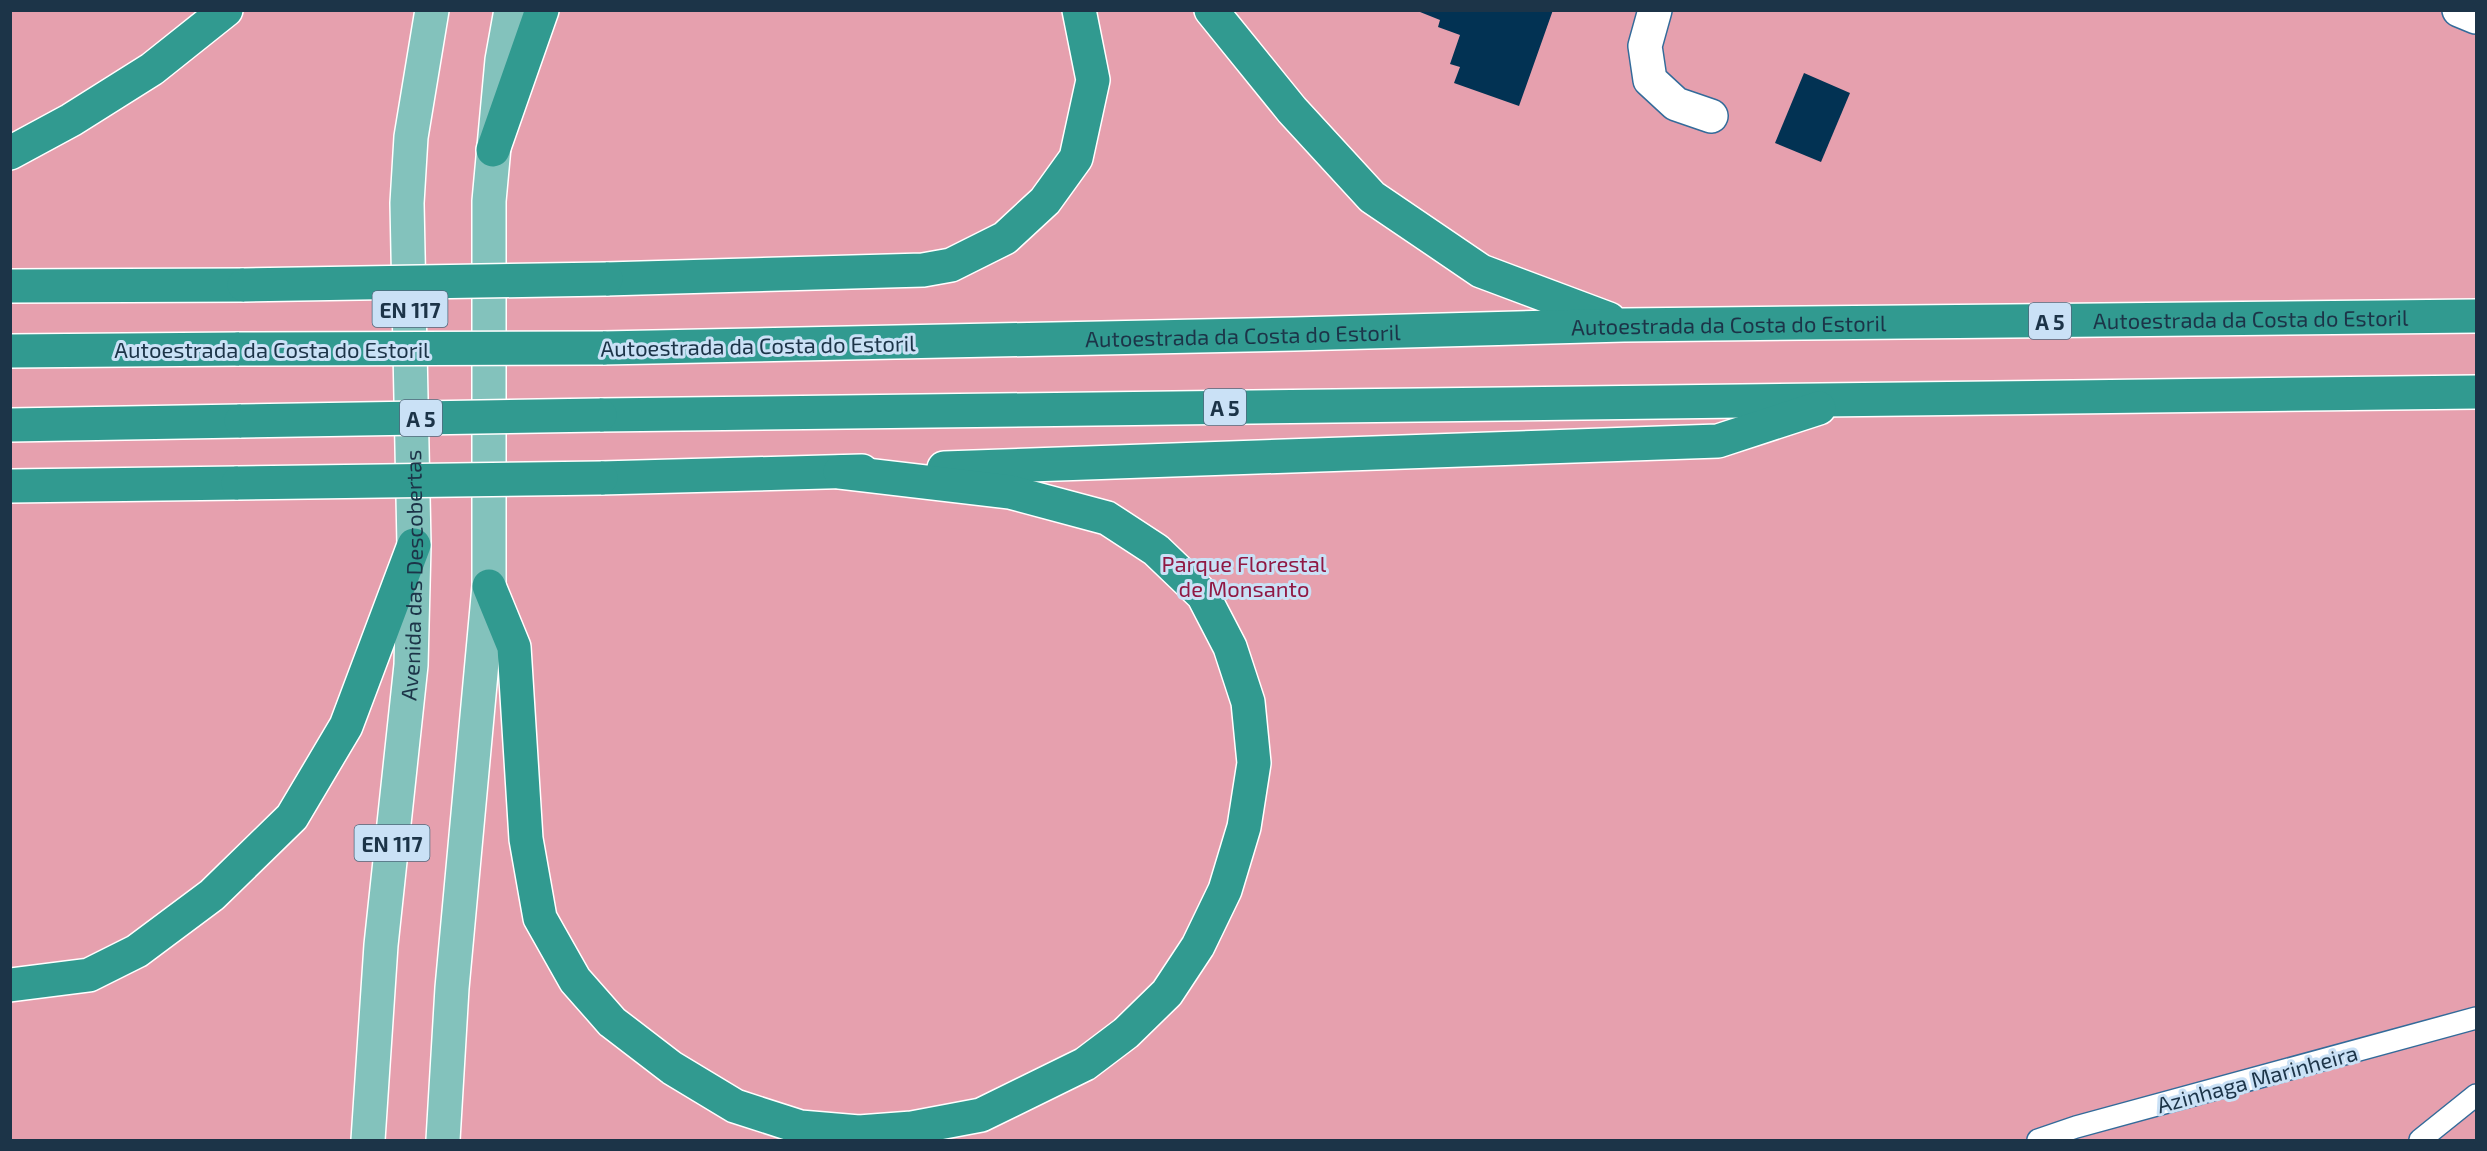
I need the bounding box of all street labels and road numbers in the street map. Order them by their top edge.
road number: EN 117 [372,291,448,327]
road number: A 5 [2029,303,2071,339]
street label: Autoestrada da Costa do Estoril [2093,304,2409,333]
street label: Autoestrada da Costa do Estoril [1571,309,1887,339]
street label: Autoestrada da Costa do Estoril [1085,318,1401,351]
street label: Autoestrada da Costa do Estoril [600,329,916,361]
street label: Autoestrada da Costa do Estoril [114,336,430,362]
road number: A 5 [1204,389,1246,425]
road number: A 5 [400,400,442,436]
street label: Avenida das Descobertas [394,449,427,702]
road number: EN 117 [354,825,430,861]
street label: Azinhaga Marinheira [2154,1039,2360,1117]

